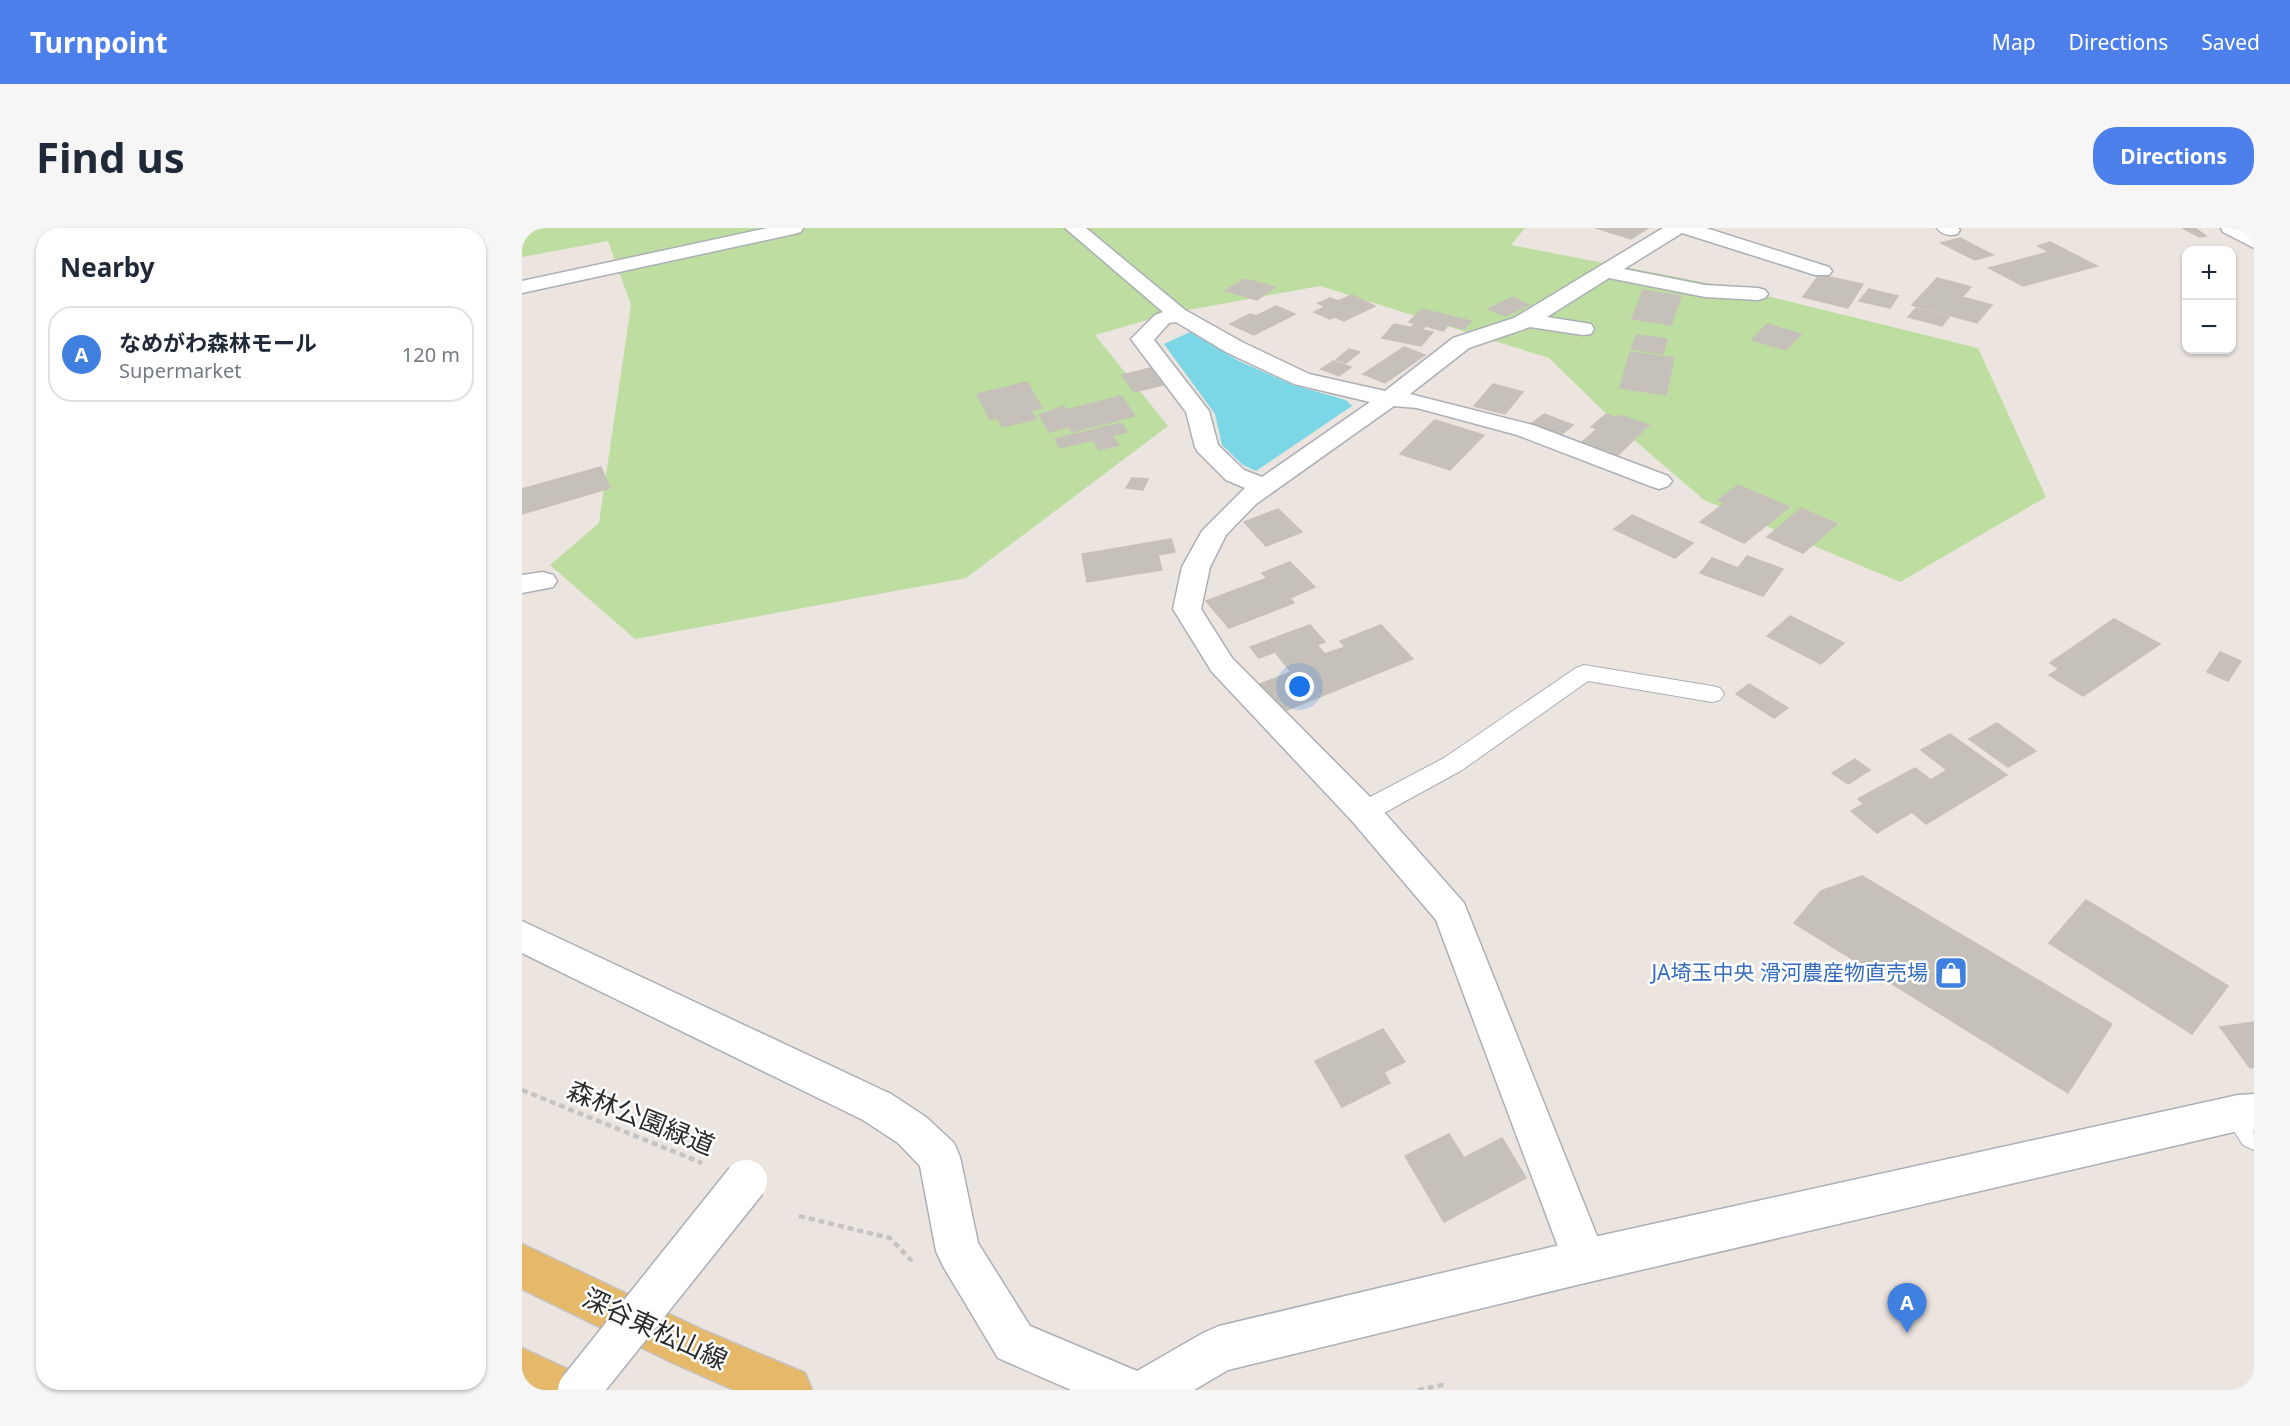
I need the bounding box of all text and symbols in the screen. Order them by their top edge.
text: Turnpoint [30,23,168,61]
text: Map [1992,28,2036,56]
text: Directions [2069,28,2168,56]
text: Saved [2201,28,2260,56]
button: Directions [2093,127,2254,185]
text: Find us [36,128,185,185]
map controls [2182,246,2236,354]
button: + [2182,246,2236,300]
text: Nearby [60,249,155,285]
button: − [2182,300,2236,354]
text: なめがわ森林モール [119,327,317,357]
text: A [75,341,88,368]
text: 120 m [402,341,460,368]
text: Supermarket [119,357,242,384]
your location [1285,672,1314,701]
shop icon: JA埼玉中央 滑河農産物直売場 [1933,955,1969,991]
place label: JA埼玉中央 滑河農産物直売場 [1649,958,1928,986]
street label: 森林公園緑道 [562,1071,720,1163]
street label: 深谷東松山線 [577,1279,734,1377]
pin: A [1888,1284,1926,1333]

